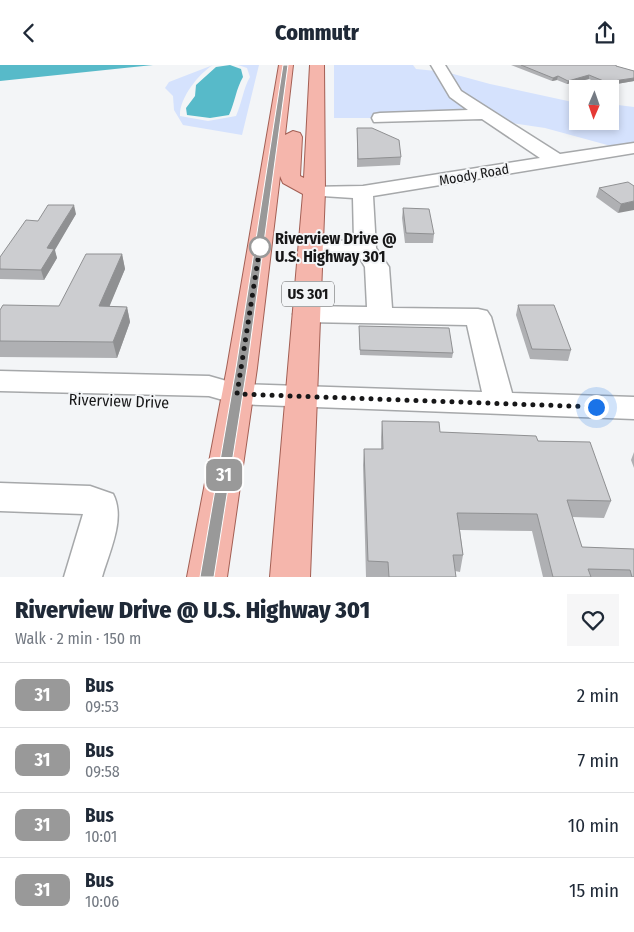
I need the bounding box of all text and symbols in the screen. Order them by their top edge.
icon: back [15,19,43,47]
text: Commutr [275,19,359,46]
icon: share [591,19,619,47]
north arrow [569,80,619,130]
map controls [569,80,619,130]
street label: Moody Road [438,160,510,190]
place label: Riverview Drive @ U.S. Highway 301 [275,229,397,266]
marker: Riverview Drive @ U.S. Highway 301 [249,236,271,258]
road number: US 301 [282,281,334,307]
street label: Riverview Drive [68,390,170,412]
your location [584,395,609,420]
line badge: 31 [202,459,246,491]
text: 31 [216,464,232,486]
button: heart [567,594,619,646]
text: Riverview Drive @ U.S. Highway 301 [15,596,370,624]
text: Walk · 2 min · 150 m [15,629,141,648]
text: Bus [85,674,114,697]
text: 31 [35,684,50,706]
text: 2 min [577,684,619,707]
text: 09:53 [85,697,119,716]
text: Bus [85,739,114,762]
text: 31 [35,749,50,771]
text: 7 min [577,749,619,772]
text: 09:58 [85,762,120,781]
text: Bus [85,804,114,827]
text: 31 [35,814,50,836]
text: 10 min [568,814,619,837]
text: 10:01 [85,827,117,846]
text: Bus [85,869,114,892]
text: 31 [35,879,50,901]
text: 15 min [569,879,619,902]
text: 10:06 [85,892,119,911]

